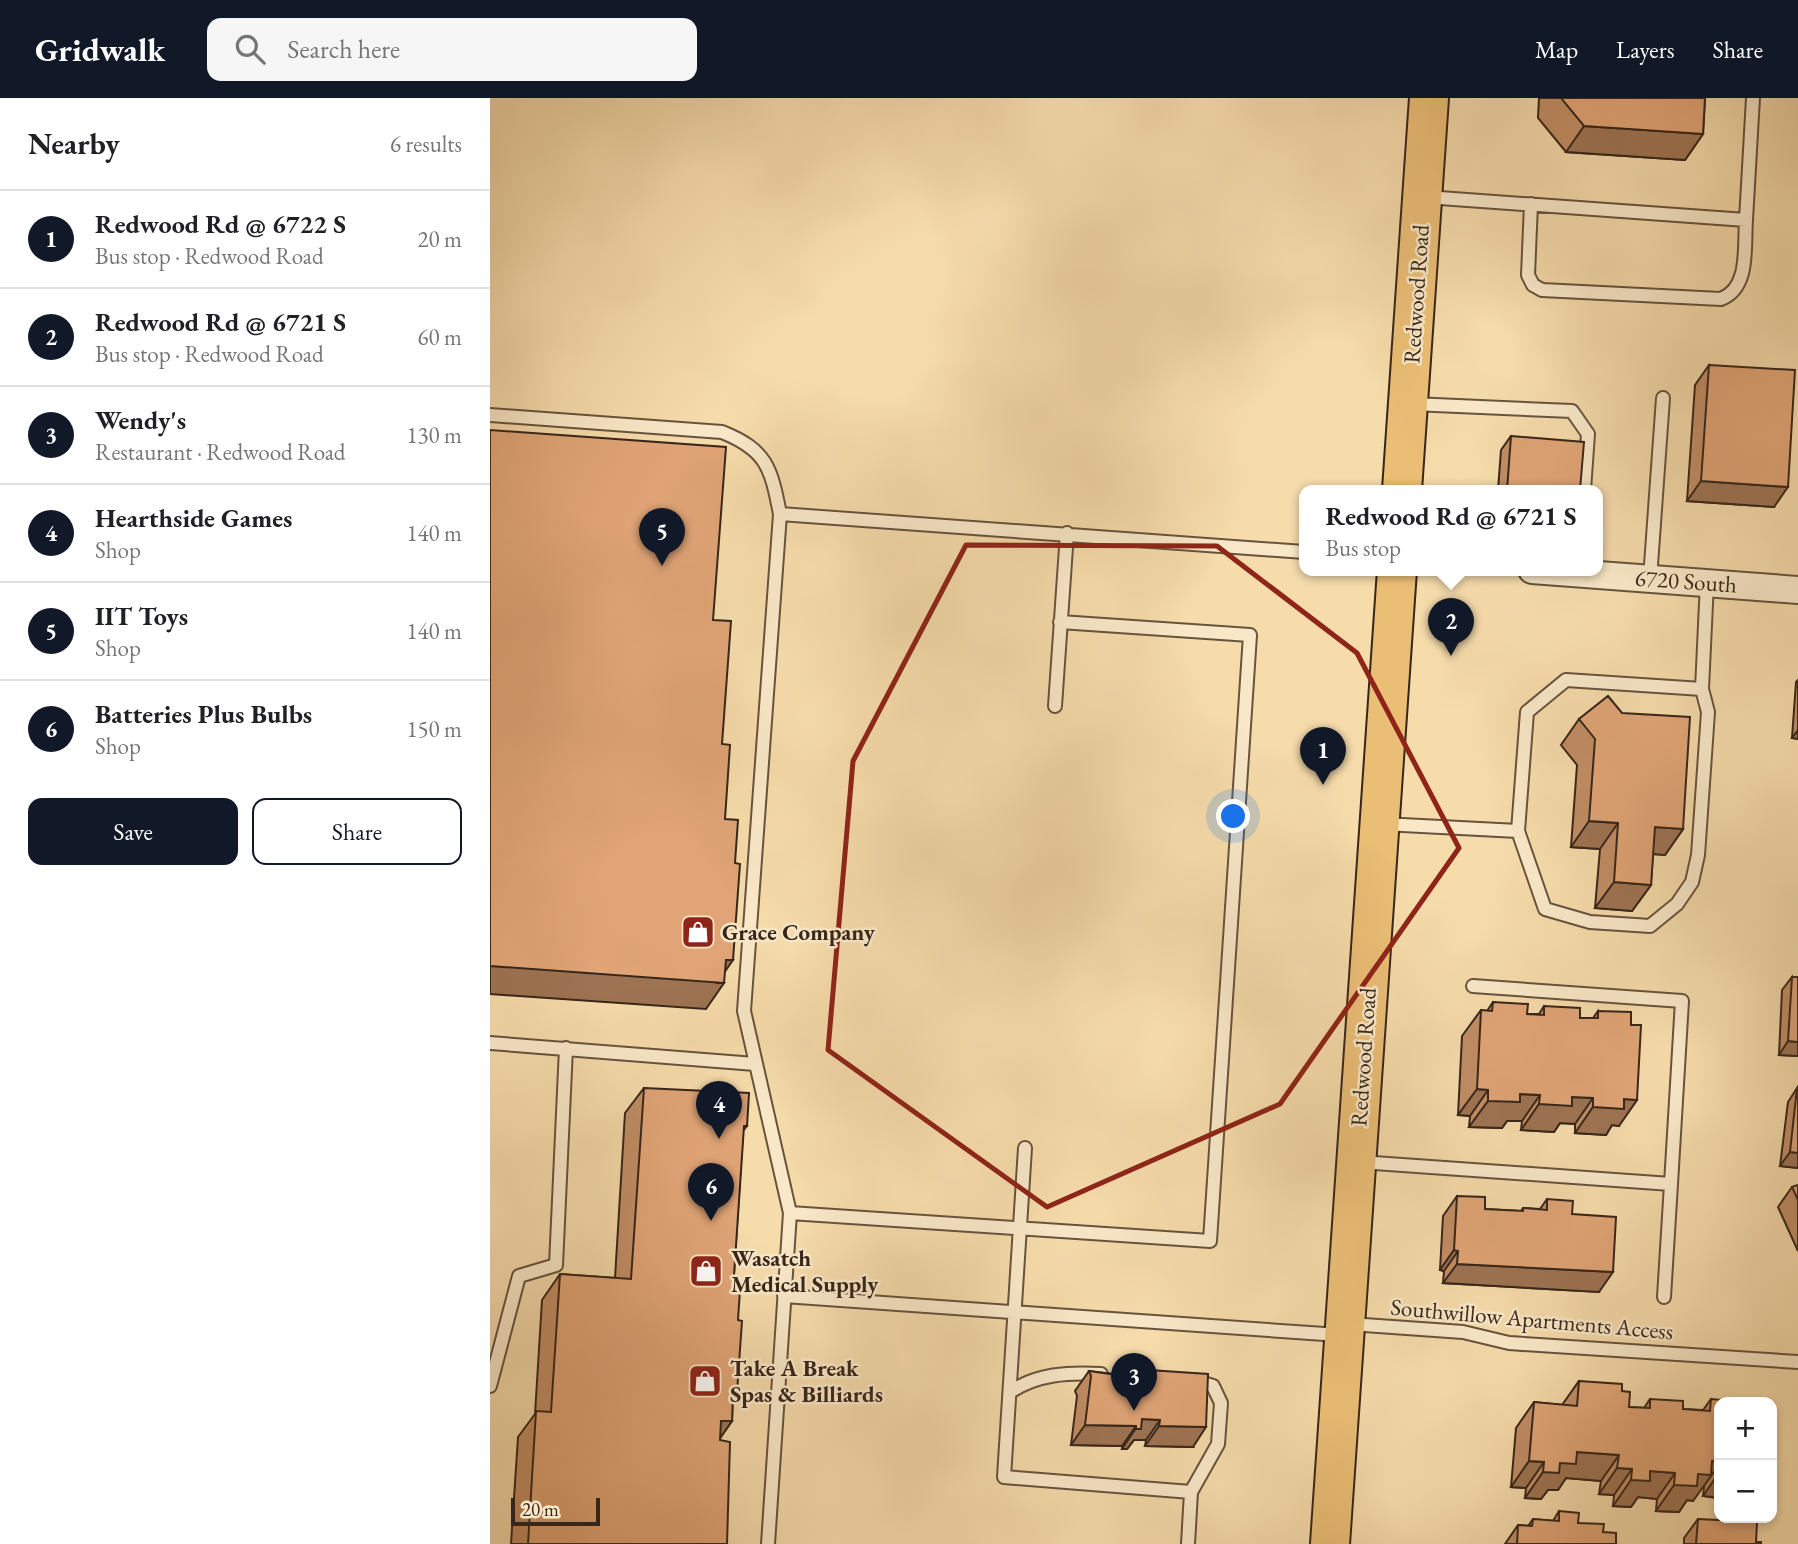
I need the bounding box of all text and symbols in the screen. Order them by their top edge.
search box [207,18,697,81]
text: Gridwalk [35,28,165,71]
icon: search [231,30,269,68]
text: Search here [287,32,400,66]
text: Map [1535,34,1578,65]
text: Layers [1616,34,1675,65]
text: Share [1713,34,1763,65]
text: Nearby [28,124,120,163]
text: 6 results [390,129,462,159]
text: Redwood Rd @ 6722 S [95,207,346,241]
street label: Redwood Road [1396,223,1436,364]
text: 1 [45,224,57,254]
text: 20 m [417,224,462,254]
text: Bus stop · Redwood Road [95,241,324,271]
text: Redwood Rd @ 6721 S [95,305,346,339]
text: 2 [45,322,57,352]
text: 60 m [417,322,462,352]
text: Bus stop · Redwood Road [95,339,324,369]
text: Wendy's [95,403,186,437]
text: 3 [45,420,57,450]
text: 130 m [406,420,462,450]
text: Restaurant · Redwood Road [95,437,345,467]
popup [1299,485,1603,576]
text: Redwood Rd @ 6721 S [1325,499,1577,533]
text: Hearthside Games [95,501,292,535]
pin: 5 [639,508,685,566]
text: 4 [45,518,57,548]
text: 140 m [406,518,462,548]
text: Bus stop [1325,533,1401,563]
text: Shop [95,535,141,565]
street label: 6720 South [1634,562,1738,600]
pin: 2 [1428,598,1474,656]
text: IIT Toys [95,599,188,633]
text: 5 [45,616,57,646]
text: 140 m [406,616,462,646]
text: Shop [95,633,141,663]
text: Batteries Plus Bulbs [95,697,312,731]
text: 6 [45,714,57,744]
text: 150 m [406,714,462,744]
pin: 1 [1300,727,1346,785]
text: Shop [95,731,141,761]
button: Save [28,798,238,865]
button: Share [252,798,462,865]
your location [1216,799,1250,833]
shop icon: Grace Company [679,913,717,951]
place label: Grace Company [722,917,876,947]
street label: Redwood Road [1343,986,1383,1127]
pin: 4 [696,1081,742,1139]
pin: 6 [688,1163,734,1221]
place label: Wasatch Medical Supply [731,1243,879,1299]
shop icon: Wasatch Medical Supply [687,1252,725,1290]
street label: Southwillow Apartments Access [1389,1292,1675,1346]
place label: Take A Break Spas & Billiards [730,1353,883,1409]
pin: 3 [1111,1353,1157,1411]
shop icon: Take A Break Spas & Billiards [686,1362,724,1400]
map controls [1714,1397,1777,1523]
button: + [1714,1397,1777,1460]
button: − [1714,1460,1777,1523]
scale bar [511,1495,600,1527]
text: 20 m [522,1497,559,1522]

